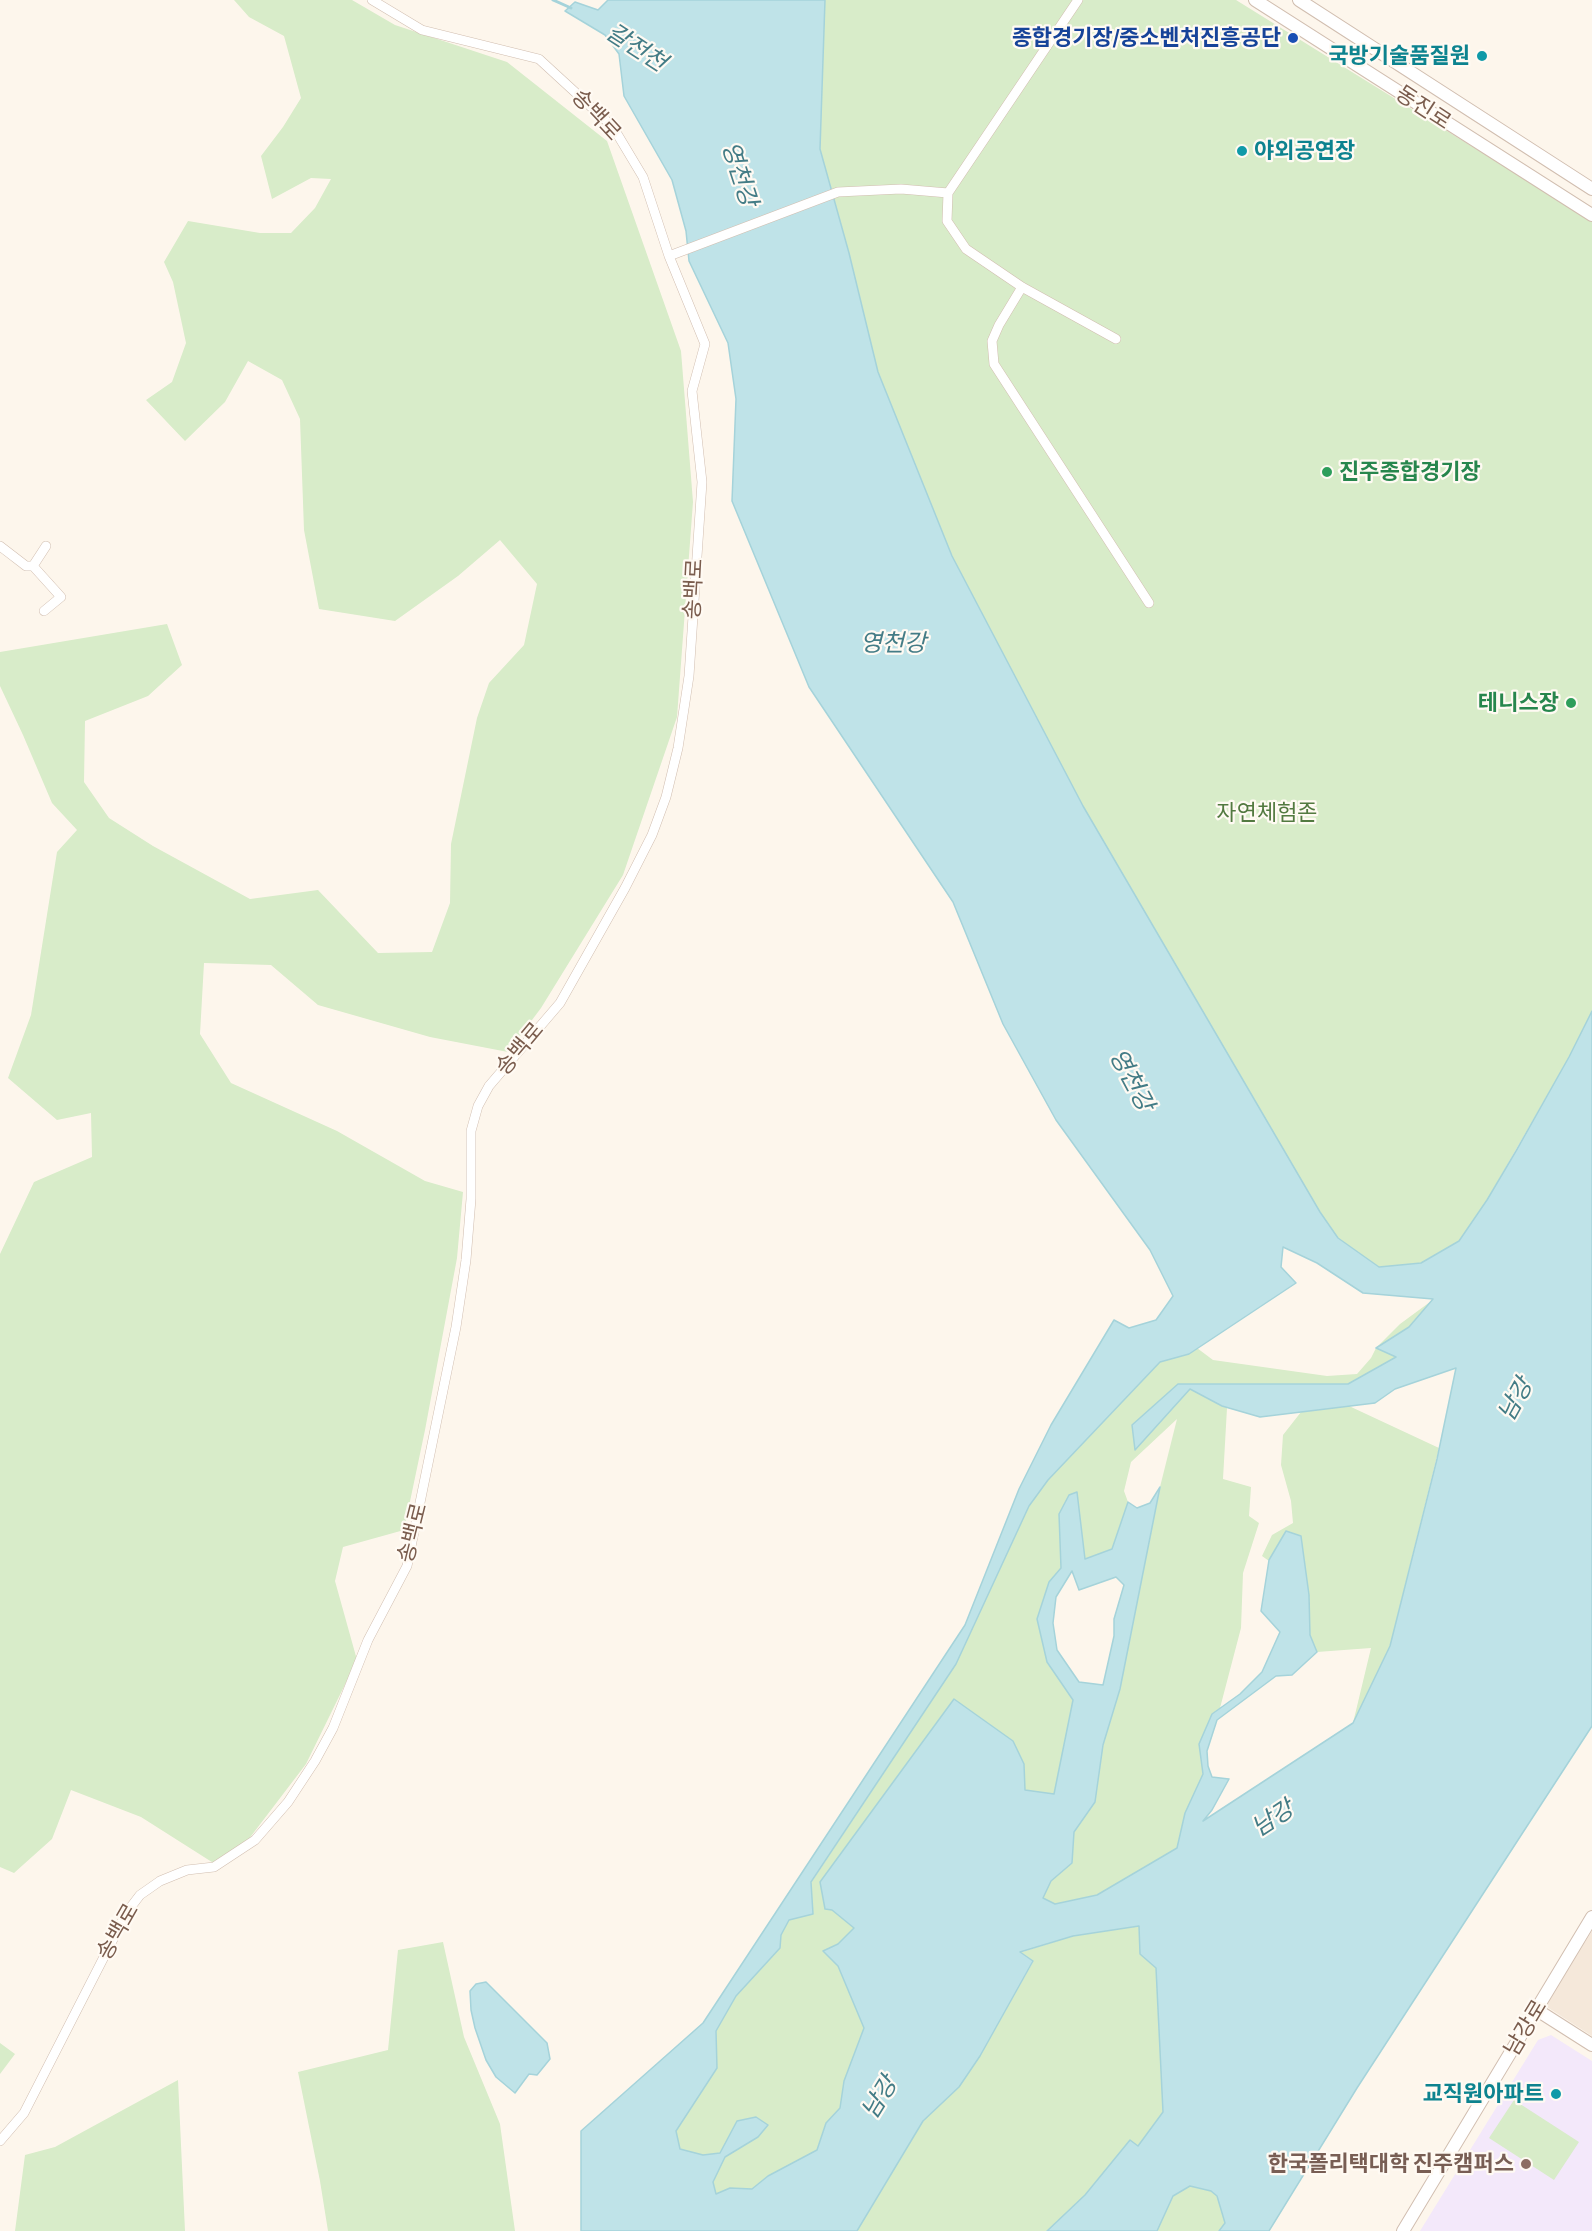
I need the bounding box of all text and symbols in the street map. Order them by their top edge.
water label: 갈전천 [600,18,672,78]
place label: 종합경기장/중소벤처진흥공단 [1012,25,1281,51]
marker: 종합경기장/중소벤처진흥공단 [1286,31,1300,45]
place label: 국방기술품질원 [1328,43,1470,69]
marker: 국방기술품질원 [1475,49,1489,63]
street label: 동진로 [1390,80,1456,136]
street label: 송백로 [566,84,626,146]
water label: 영천강 [715,138,763,210]
place label: 야외공연장 [1254,138,1355,164]
marker: 야외공연장 [1235,144,1249,158]
place label: 진주종합경기장 [1339,459,1481,485]
marker: 진주종합경기장 [1320,465,1334,479]
street label: 송백로 [679,558,709,620]
water label: 영천강 [860,630,926,658]
place label: 테니스장 [1478,690,1559,716]
marker: 테니스장 [1564,696,1578,710]
park label: 자연체험존 [1216,800,1318,826]
street label: 송백로 [490,1017,550,1081]
water label: 영천강 [1103,1044,1159,1116]
water label: 남강 [1493,1374,1539,1426]
street label: 송백로 [393,1500,433,1566]
water label: 남강 [1247,1795,1299,1843]
street label: 송백로 [91,1899,145,1965]
street label: 남강로 [1499,1995,1553,2061]
water label: 남강 [856,2072,904,2124]
place label: 교직원아파트 [1423,2081,1544,2107]
marker: 교직원아파트 [1549,2087,1563,2101]
place label: 한국폴리택대학 진주캠퍼스 [1268,2151,1514,2177]
marker: 한국폴리택대학 진주캠퍼스 [1519,2157,1533,2171]

